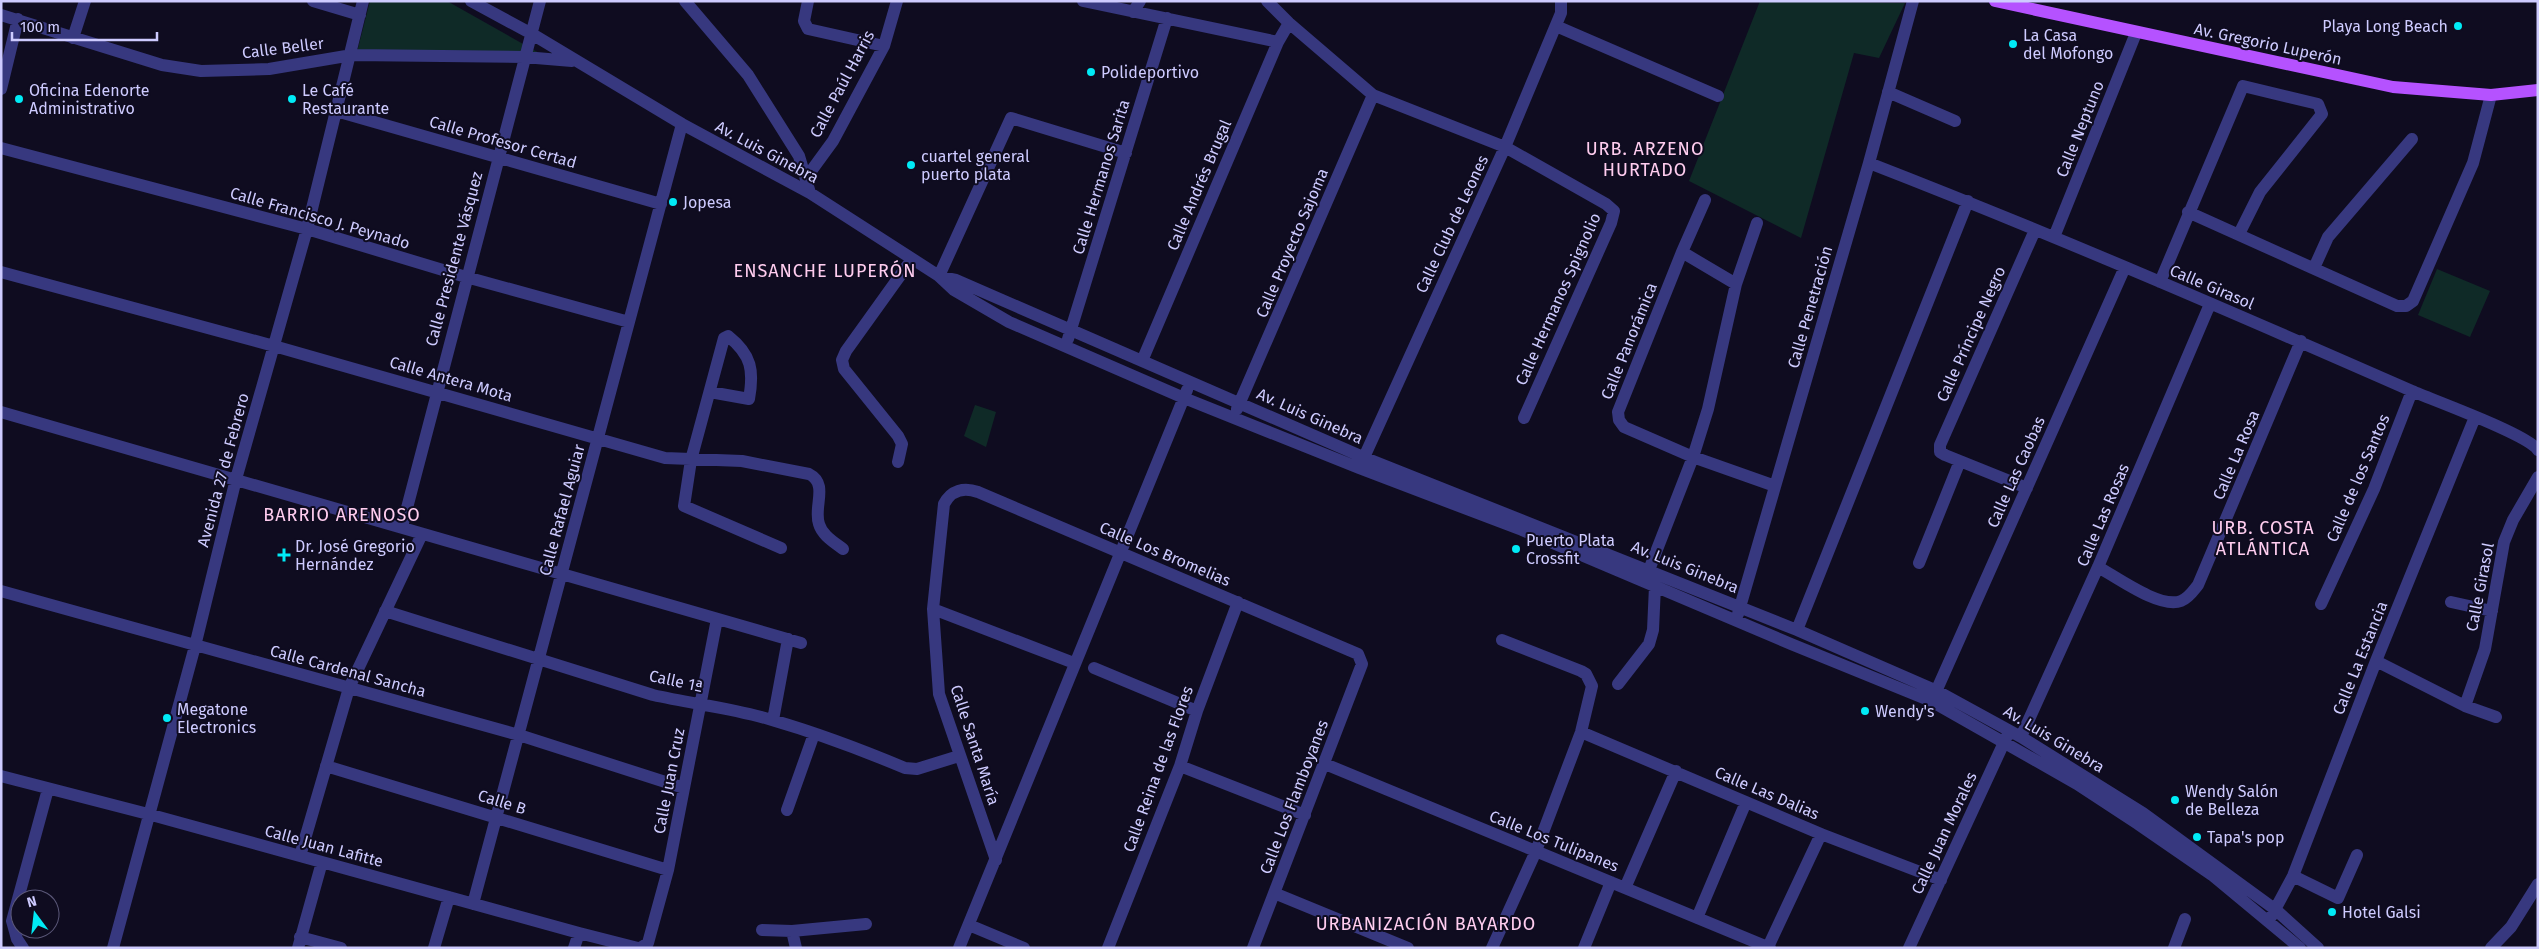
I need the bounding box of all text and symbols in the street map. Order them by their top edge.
scale bar [12,10,158,42]
place label: Playa Long Beach [2322,17,2448,36]
text: 100 m [20,18,60,36]
street label: Av. Gregorio Luperón [2192,19,2344,69]
marker: Playa Long Beach [2452,20,2464,32]
place label: La Casa del Mofongo [2023,26,2113,63]
street label: Calle Paúl Harris [806,27,878,141]
street label: Calle Beller [241,33,326,62]
marker: La Casa del Mofongo [2007,38,2019,50]
place label: Polideportivo [1101,63,1199,82]
marker: Polideportivo [1085,66,1097,78]
street label: Calle Neptuno [2052,78,2108,180]
place label: Oficina Edenorte Administrativo [29,81,149,118]
place label: Le Café Restaurante [302,81,389,118]
marker: Oficina Edenorte Administrativo [13,93,25,105]
marker: Le Café Restaurante [286,93,298,105]
street label: Calle Hermanos Sarita [1068,97,1134,257]
street label: Calle Profesor Certad [427,112,579,172]
street label: Calle Andrés Brugal [1163,116,1235,253]
street label: Av. Luis Ginebra [712,117,822,187]
district label: URB. ARZENO HURTADO [1586,138,1704,181]
place label: cuartel general puerto plata [921,147,1030,184]
street label: Calle Club de Leones [1412,152,1492,296]
marker: cuartel general puerto plata [905,159,917,171]
street label: Calle Proyecto Sajoma [1252,165,1332,321]
street label: Calle Presidente Vásquez [422,170,486,348]
street label: Calle Francisco J. Peynado [228,183,412,253]
place label: Jopesa [683,193,731,212]
marker: Jopesa [667,196,679,208]
street label: Calle Hermanos Spignolio [1511,210,1605,388]
street label: Calle Penetración [1783,244,1837,370]
district label: ENSANCHE LUPERÓN [734,260,916,282]
street label: Calle Girasol [2167,261,2257,313]
street label: Calle Príncipe Negro [1933,263,2009,405]
street label: Calle Panorámica [1597,280,1661,402]
street label: Calle Antera Mota [387,352,515,406]
street label: Av. Luis Ginebra [1254,384,1366,448]
street label: Avenida 27 de Febrero [193,391,253,549]
street label: Calle La Rosa [2209,407,2263,503]
street label: Calle de los Santos [2322,411,2394,545]
street label: Calle Las Caobas [1983,413,2049,531]
street label: Calle Rafael Aguiar [535,441,589,578]
street label: Calle Las Rosas [2073,461,2133,569]
district label: BARRIO ARENOSO [263,504,421,526]
district label: URB. COSTA ATLÁNTICA [2211,517,2315,560]
street label: Calle Los Bromelias [1097,518,1233,590]
place label: Puerto Plata Crossfit [1526,531,1615,568]
place label: Dr. José Gregorio Hernández [295,537,415,574]
street label: Av. Luis Ginebra [1628,537,1742,597]
street label: Calle Girasol [2462,541,2498,633]
marker: Puerto Plata Crossfit [1510,543,1522,555]
marker: Dr. José Gregorio Hernández [277,548,291,562]
street label: Calle La Estancia [2329,598,2391,718]
street label: Calle Cardenal Sancha [268,641,428,701]
street label: Calle 1ª [647,666,705,696]
street label: Calle Santa María [947,682,1003,808]
street label: Calle Reina de las Flores [1119,683,1197,855]
place label: Megatone Electronics [177,700,256,737]
street label: Av. Luis Ginebra [2000,701,2108,777]
place label: Wendy's [1875,702,1934,721]
marker: Wendy's [1859,705,1871,717]
marker: Megatone Electronics [161,712,173,724]
street label: Calle Los Flamboyanes [1256,717,1332,877]
street label: Calle Juan Cruz [649,727,689,835]
street label: Calle Las Dalias [1712,762,1822,824]
street label: Calle Juan Morales [1907,769,1981,897]
place label: Wendy Salón de Belleza [2185,782,2278,819]
street label: Calle B [476,786,529,818]
marker: Wendy Salón de Belleza [2169,794,2181,806]
street label: Calle Los Tulipanes [1486,806,1622,876]
street label: Calle Juan Lafitte [263,821,385,871]
place label: Tapa's pop [2207,828,2284,847]
marker: Tapa's pop [2191,831,2203,843]
north arrow [10,889,60,939]
text: N [25,893,38,911]
place label: Hotel Galsi [2342,903,2421,922]
marker: Hotel Galsi [2326,906,2338,918]
district label: URBANIZACIÓN BAYARDO [1316,913,1536,935]

